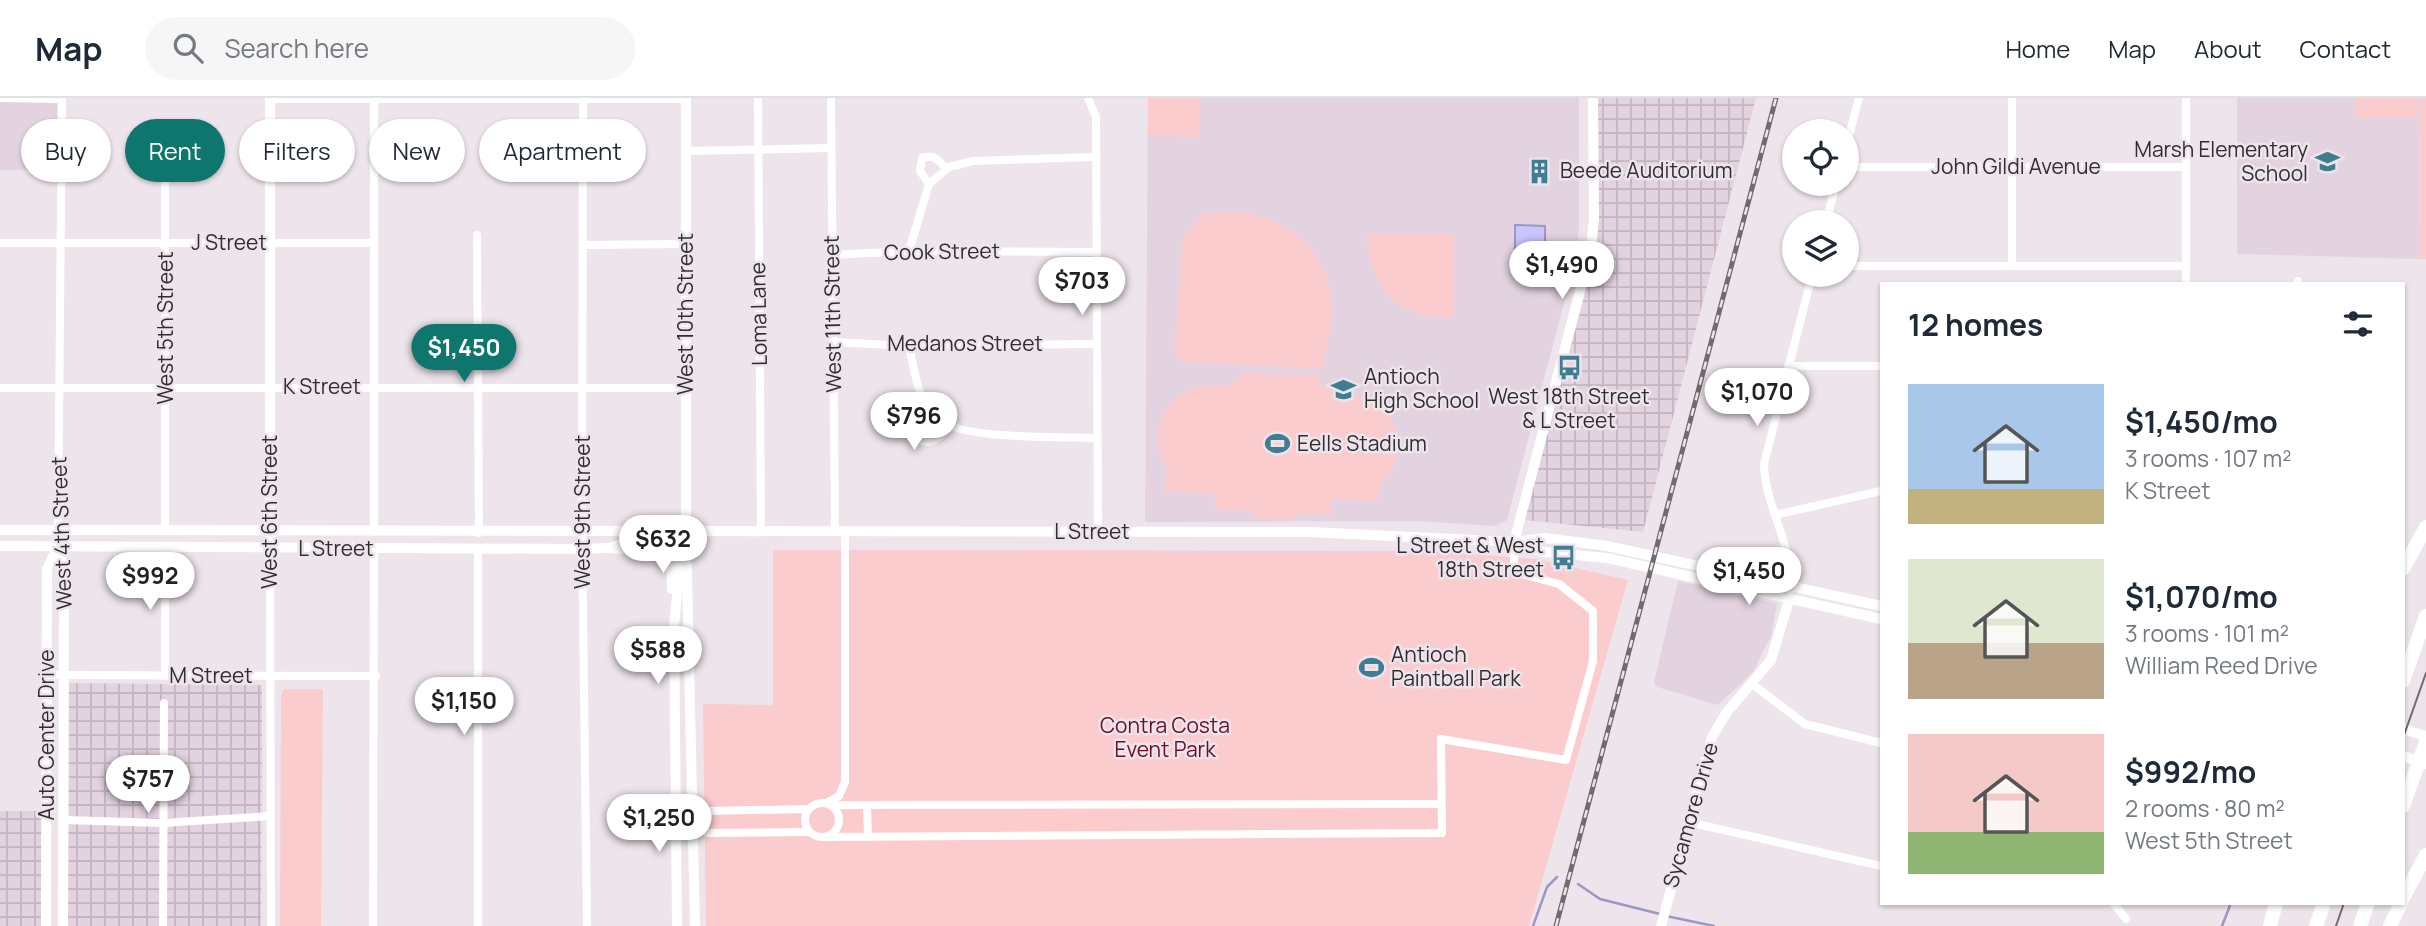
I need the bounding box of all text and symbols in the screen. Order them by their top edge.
search box [145,17,635,80]
text: Map [35,26,103,71]
icon: search [169,29,207,67]
text: Search here [225,30,369,66]
text: Home [2005,32,2070,65]
text: Map [2108,32,2156,65]
text: About [2194,32,2262,65]
text: Contact [2300,32,2391,65]
chip: Buy [21,119,111,182]
chip: Rent [125,119,225,182]
chip: Filters [239,119,355,182]
chip: New [369,119,465,182]
chip: Apartment [479,119,646,182]
map controls [1782,119,1859,287]
button: locate [1782,119,1859,196]
place label: Marsh Elementary School [2134,135,2308,187]
school or university icon: Marsh Elementary School [2314,148,2342,176]
street label: John Gildi Avenue [1931,152,2101,180]
place label: Beede Auditorium [1560,156,1733,184]
building icon: Beede Auditorium [1526,157,1554,185]
button: layers [1782,210,1859,287]
street label: J Street [191,228,267,256]
street label: West 10th Street [671,233,699,395]
street label: West 11th Street [817,235,847,393]
street label: Cook Street [884,236,1000,266]
pin: $1,490 [1505,242,1619,301]
text: $1,490 [1525,248,1599,280]
street label: West 5th Street [151,251,179,405]
pin: $703 [1041,258,1123,317]
street label: Loma Lane [743,262,773,366]
text: $703 [1054,264,1110,296]
text: 12 homes [1908,304,2043,345]
icon: filters [2339,305,2377,343]
pin: $1,450 [407,324,521,384]
street label: Medanos Street [887,329,1043,357]
text: $1,450 [427,331,501,363]
bus stop icon: West 18th Street & L Street [1555,354,1583,382]
place label: Antioch High School [1364,362,1479,414]
pin: $1,070 [1700,368,1814,428]
street label: K Street [283,372,361,400]
school or university icon: Antioch High School [1330,375,1358,403]
text: $1,070 [1720,375,1794,407]
place label: West 18th Street & L Street [1488,382,1650,434]
pin: $796 [873,392,955,452]
text: $796 [886,399,942,431]
text: $1,450/mo [2125,401,2278,442]
icon: home [1964,412,2048,496]
place label: Eells Stadium [1297,429,1427,457]
sports icon: Eells Stadium [1263,430,1291,458]
street label: West 6th Street [255,435,283,589]
street label: West 9th Street [568,435,596,589]
text: 3 rooms · 107 m² [2125,442,2291,474]
street label: West 4th Street [44,456,78,610]
text: K Street [2125,474,2210,506]
pin: $632 [622,516,704,575]
street label: L Street [1054,517,1130,545]
text: $632 [635,522,691,554]
place label: L Street & West 18th Street [1396,531,1544,583]
street label: L Street [298,534,374,562]
bus stop icon: L Street & West 18th Street [1550,544,1578,572]
pin: $1,450 [1692,547,1806,607]
pin: $992 [109,552,191,612]
text: $1,450 [1712,554,1786,586]
text: $992 [122,559,178,591]
text: $1,070/mo [2125,576,2278,617]
icon: home [1964,587,2048,671]
text: 3 rooms · 101 m² [2125,617,2289,649]
pin: $588 [617,626,699,686]
text: $588 [630,633,686,665]
place label: Antioch Paintball Park [1391,640,1521,692]
text: William Reed Drive [2125,649,2318,681]
street label: Auto Center Drive [32,650,60,820]
sports icon: Antioch Paintball Park [1357,653,1385,681]
street label: M Street [169,661,253,689]
pin: $1,150 [407,678,521,737]
text: $1,150 [431,684,497,716]
park label: Contra Costa Event Park [1100,711,1230,763]
street label: Sycamore Drive [1656,739,1724,891]
text: $992/mo [2125,751,2256,792]
pin: $757 [107,756,189,815]
text: $757 [122,762,174,794]
icon: home [1964,762,2048,846]
text: 2 rooms · 80 m² [2125,792,2285,824]
pin: $1,250 [602,794,716,854]
text: $1,250 [623,801,695,833]
text: West 5th Street [2125,824,2293,856]

